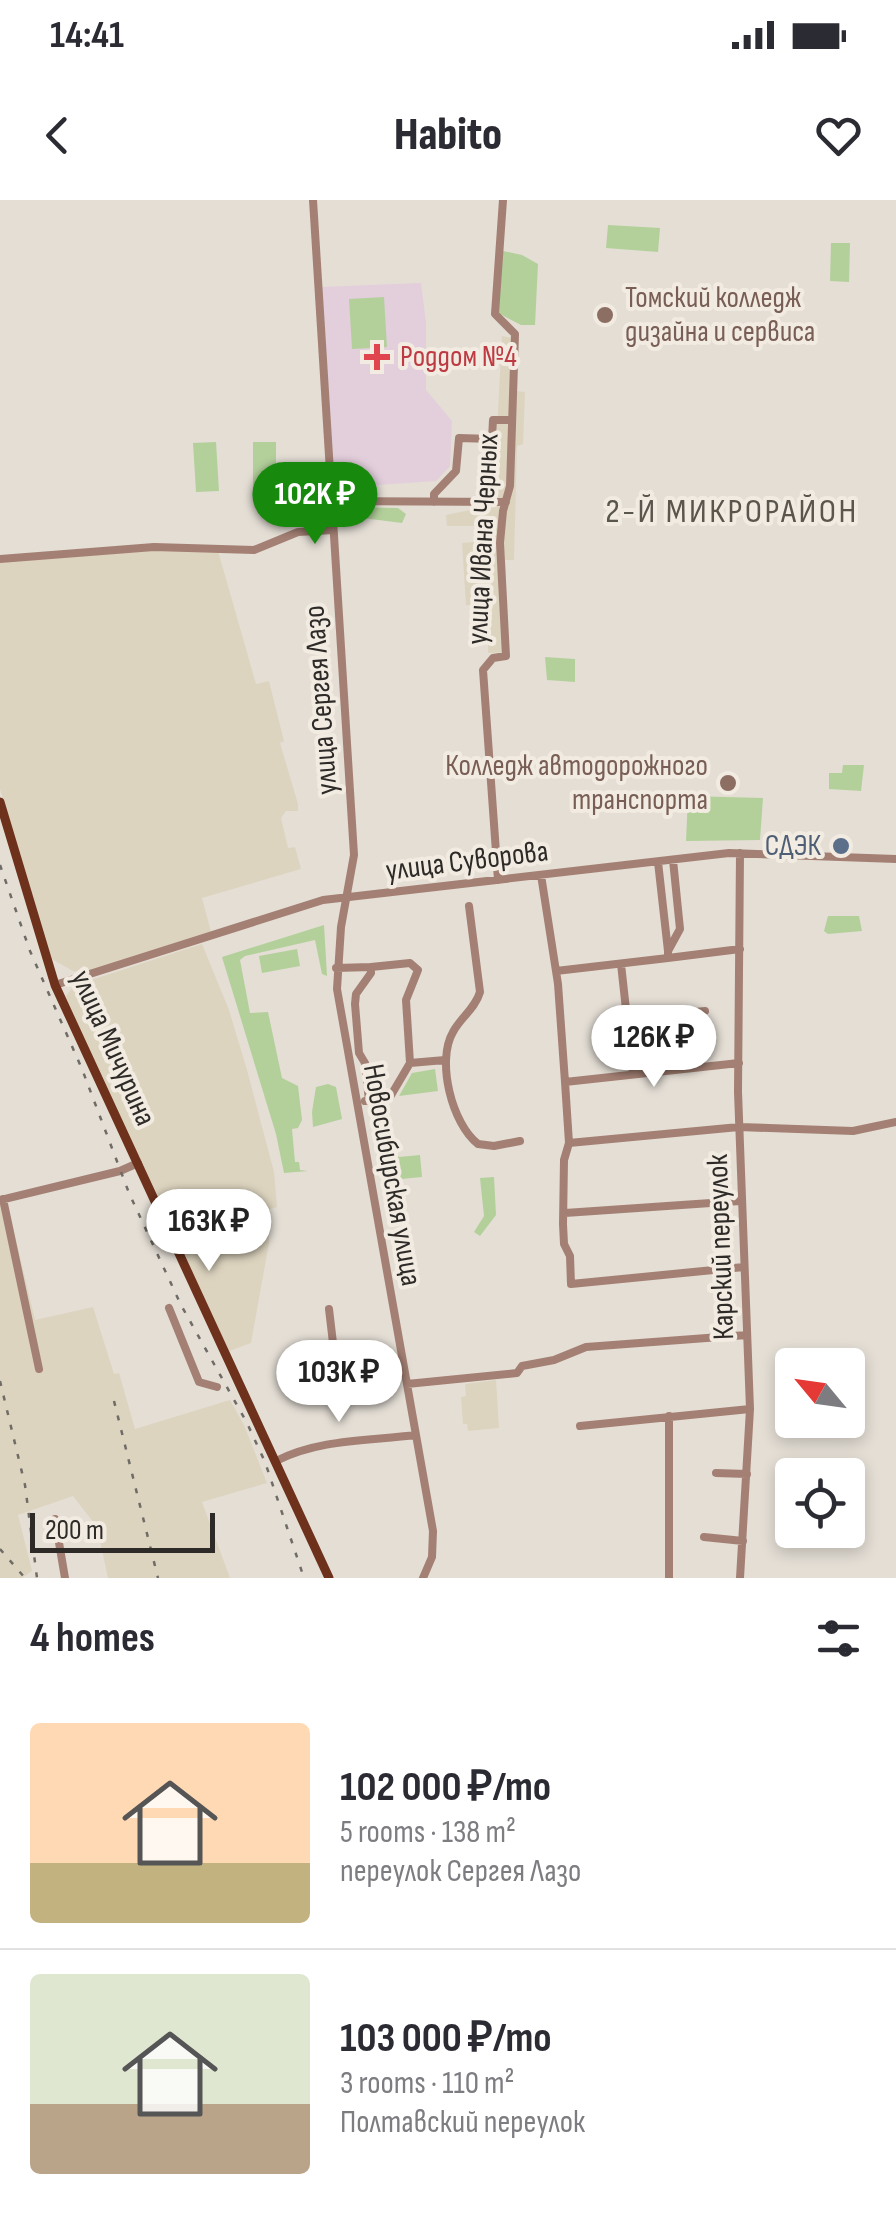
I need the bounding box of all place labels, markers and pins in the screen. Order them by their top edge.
place label: Томский колледж дизайна и сервиса [625,280,815,350]
marker: Томский колледж дизайна и сервиса [594,304,616,326]
place label: Роддом №4 [400,339,517,375]
marker: Роддом №4 [364,344,390,370]
pin: 102K ₽ [234,462,396,547]
place label: Колледж автодорожного транспорта [445,748,708,818]
marker: Колледж автодорожного транспорта [717,772,739,794]
place label: СДЭК [765,828,822,864]
marker: СДЭК [830,835,852,857]
pin: 126K ₽ [573,1005,735,1090]
pin: 163K ₽ [128,1189,290,1274]
pin: 103K ₽ [258,1340,420,1425]

